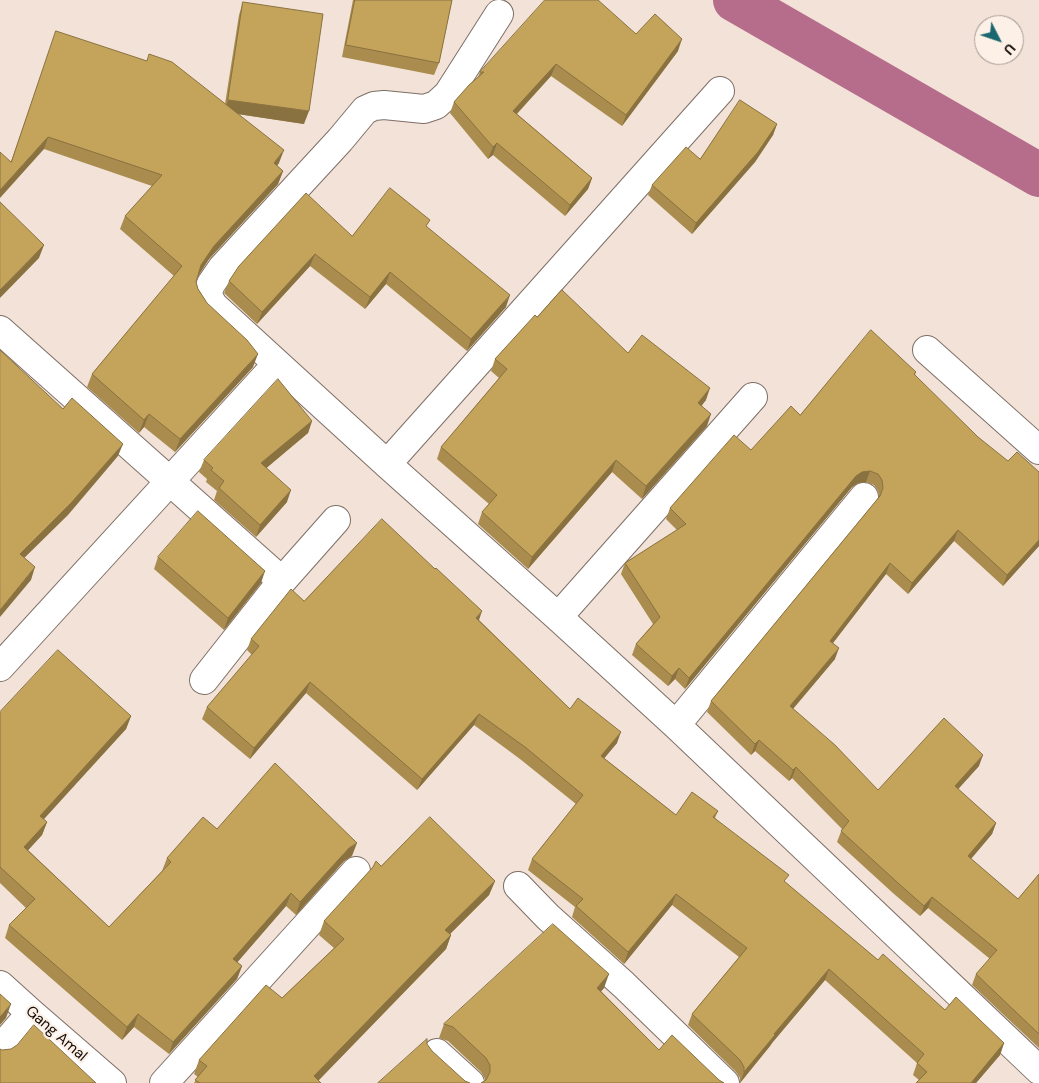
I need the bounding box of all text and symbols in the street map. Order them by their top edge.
north arrow [974,15,1024,65]
text: U [1000,40,1020,59]
street label: Gang Amal [22,1002,90,1066]

